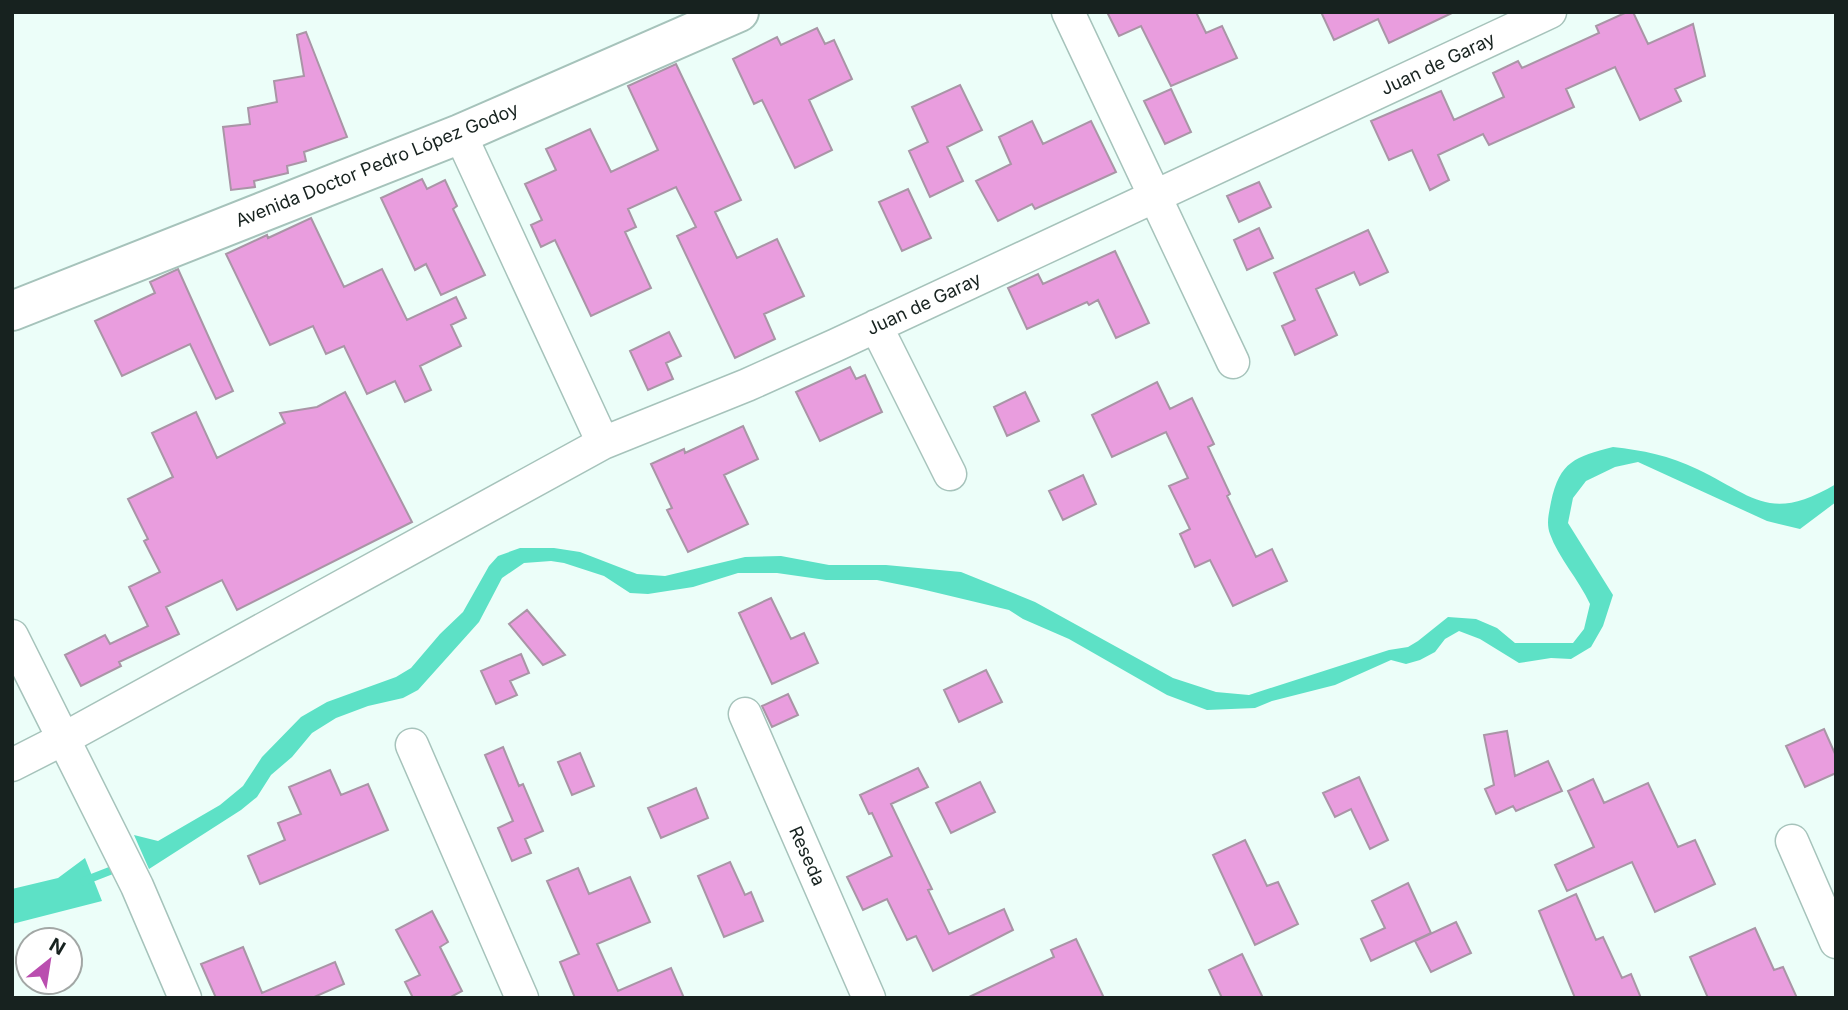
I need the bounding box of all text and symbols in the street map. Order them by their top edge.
street label: Juan de Garay [1377,28,1498,99]
street label: Avenida Doctor Pedro López Godoy [232,98,521,231]
street label: Juan de Garay [863,268,984,339]
street label: Reseda [785,823,830,889]
north arrow [14,926,84,996]
text: N [45,933,69,960]

